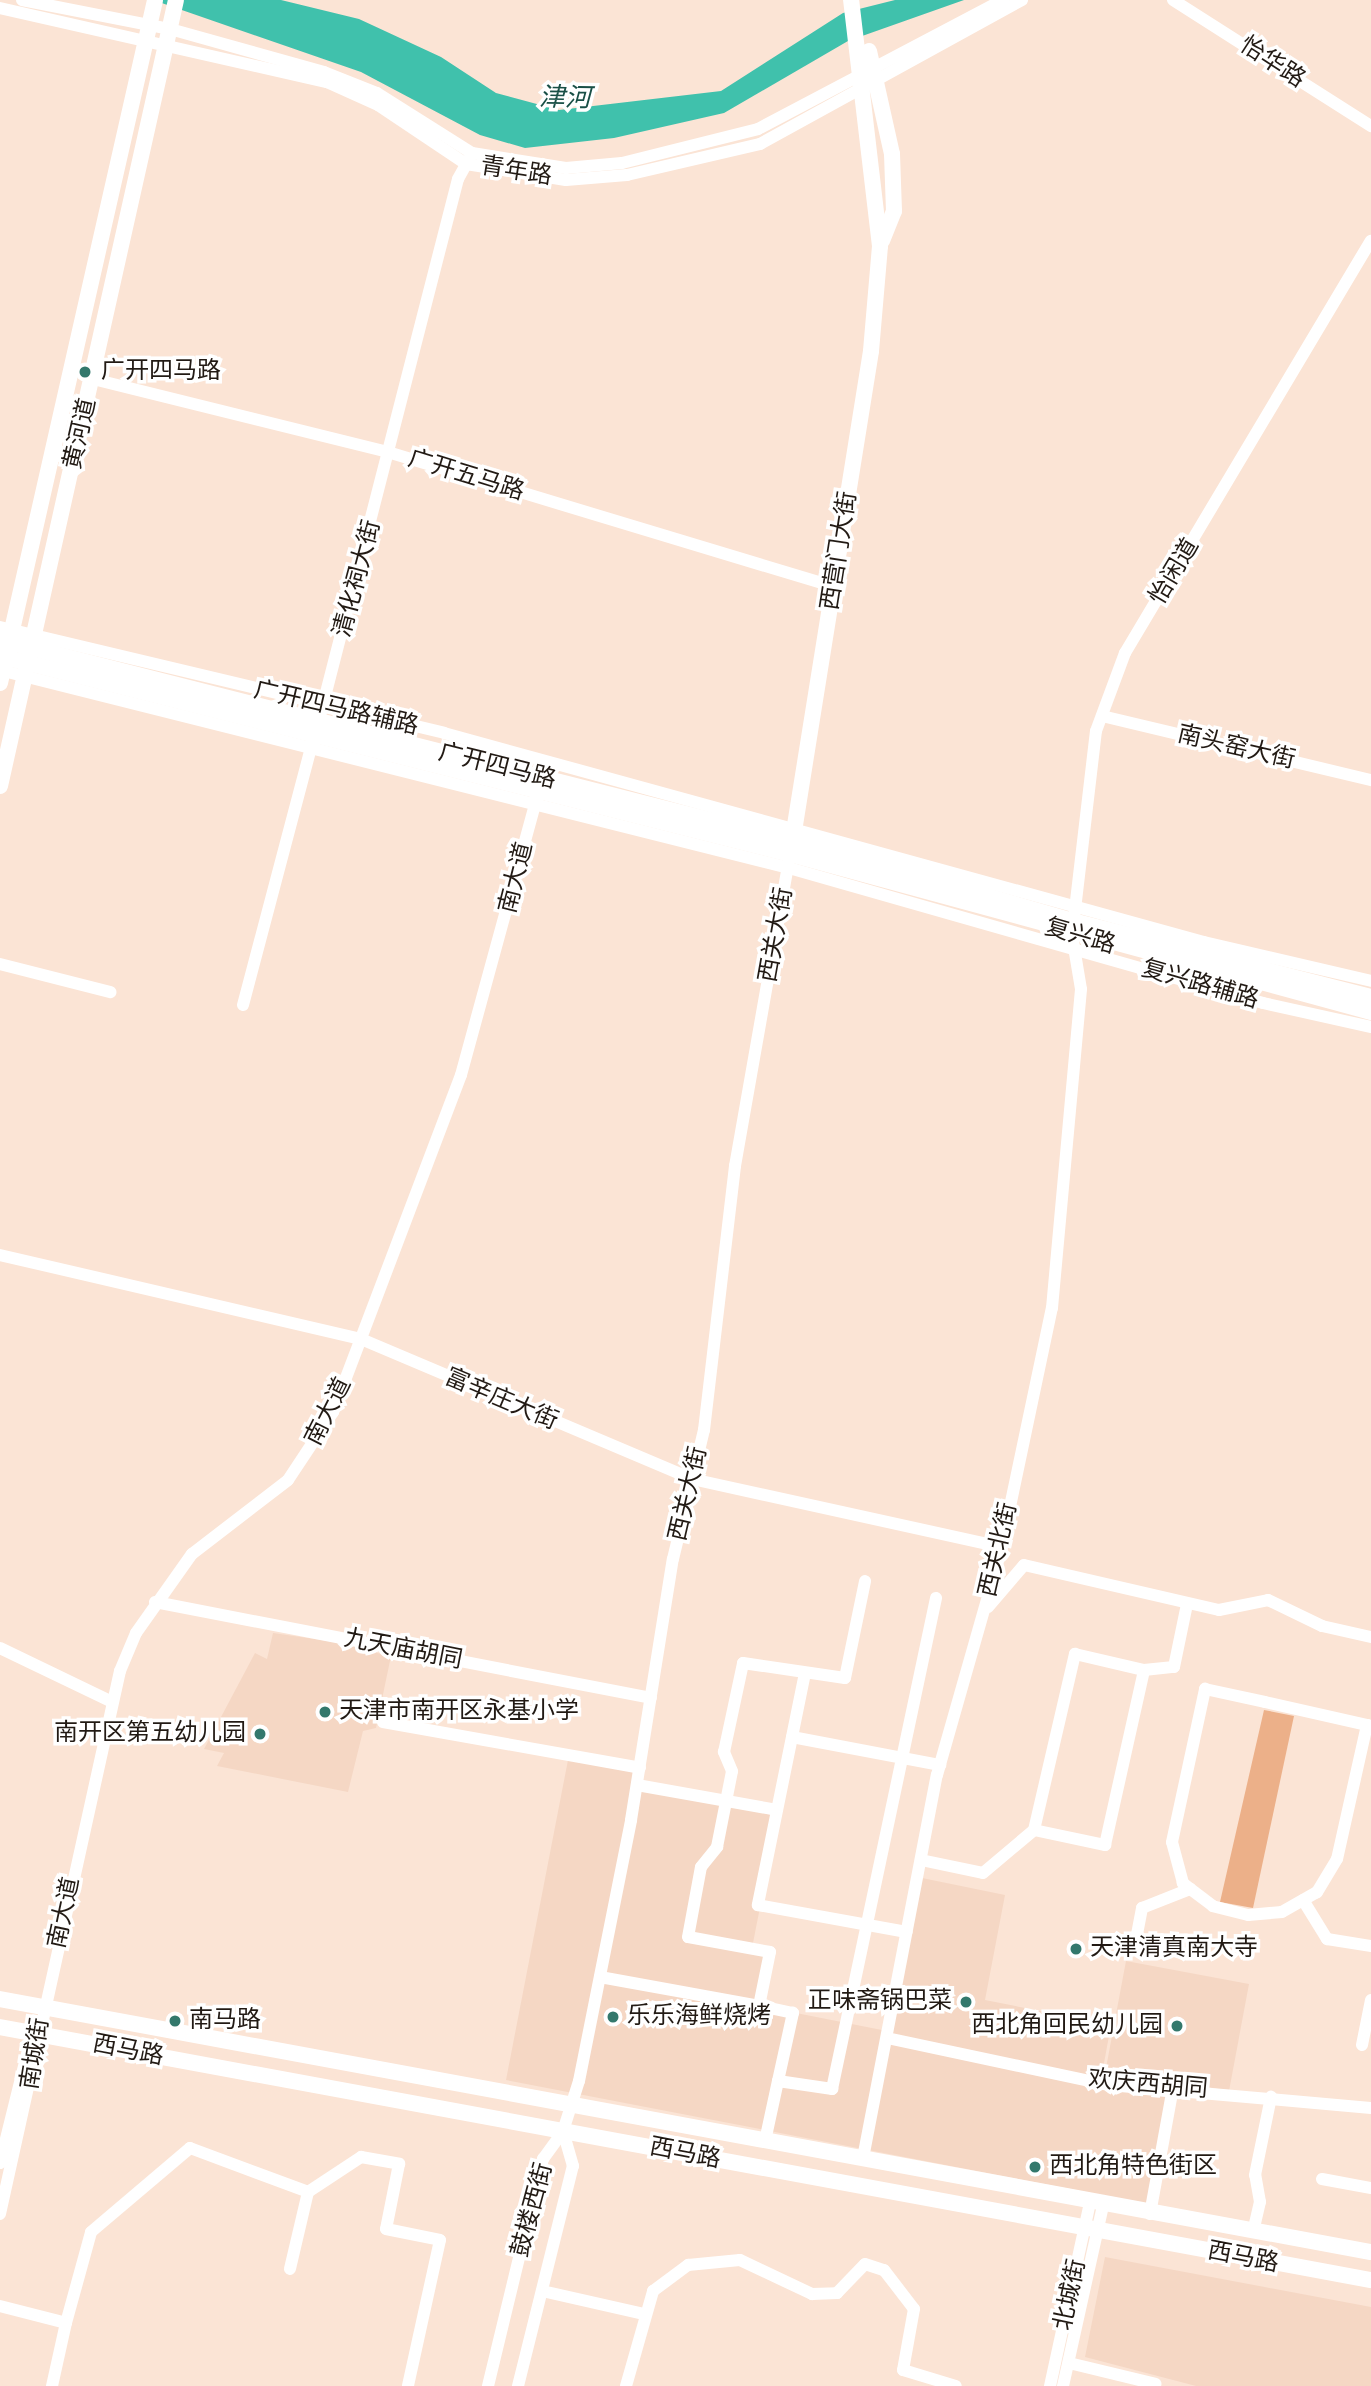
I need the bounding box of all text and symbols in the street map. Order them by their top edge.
street label: 怡华路 [1234,31,1310,95]
water label: 津河 [539,83,591,115]
street label: 青年路 [478,152,554,192]
place label: 广开四马路 [101,358,221,386]
marker: 广开四马路 [75,362,95,382]
street label: 黄河道 [59,396,103,472]
street label: 广开五马路 [404,445,528,507]
street label: 西营门大街 [816,489,864,613]
street label: 清化祠大街 [329,517,387,641]
street label: 怡闲道 [1144,534,1206,610]
street label: 广开四马路辅路 [251,676,421,742]
street label: 南头窑大街 [1174,720,1298,776]
street label: 广开四马路 [435,739,559,795]
street label: 南大道 [494,840,540,916]
street label: 西关大街 [754,885,800,985]
street label: 复兴路 [1041,913,1119,961]
street label: 复兴路辅路 [1138,955,1262,1015]
street label: 富辛庄大街 [440,1363,562,1437]
street label: 南大道 [300,1373,358,1451]
street label: 西关大街 [664,1444,714,1544]
street label: 西关北街 [974,1500,1024,1600]
street label: 九天庙胡同 [341,1624,465,1676]
place label: 天津市南开区永基小学 [339,1698,579,1726]
marker: 天津市南开区永基小学 [317,1704,333,1720]
place label: 南开区第五幼儿园 [54,1720,246,1748]
marker: 南开区第五幼儿园 [252,1726,268,1742]
street label: 南大道 [43,1875,87,1951]
place label: 天津清真南大寺 [1090,1935,1258,1963]
marker: 天津清真南大寺 [1068,1941,1084,1957]
place label: 正味斋锅巴菜 [808,1988,952,2016]
marker: 正味斋锅巴菜 [958,1994,974,2010]
place label: 乐乐海鲜烧烤 [627,2003,771,2031]
place label: 南马路 [189,2007,261,2035]
marker: 乐乐海鲜烧烤 [605,2009,621,2025]
place label: 西北角回民幼儿园 [971,2012,1163,2040]
marker: 南马路 [167,2013,183,2029]
street label: 南城街 [16,2016,56,2092]
marker: 西北角回民幼儿园 [1169,2018,1185,2034]
street label: 西马路 [90,2030,166,2072]
street label: 欢庆西胡同 [1087,2065,1209,2105]
street label: 西马路 [647,2133,723,2175]
place label: 西北角特色街区 [1049,2153,1217,2181]
marker: 西北角特色街区 [1027,2159,1043,2175]
street label: 鼓楼西街 [507,2160,559,2260]
street label: 西马路 [1205,2237,1281,2279]
street label: 北城街 [1049,2257,1093,2333]

